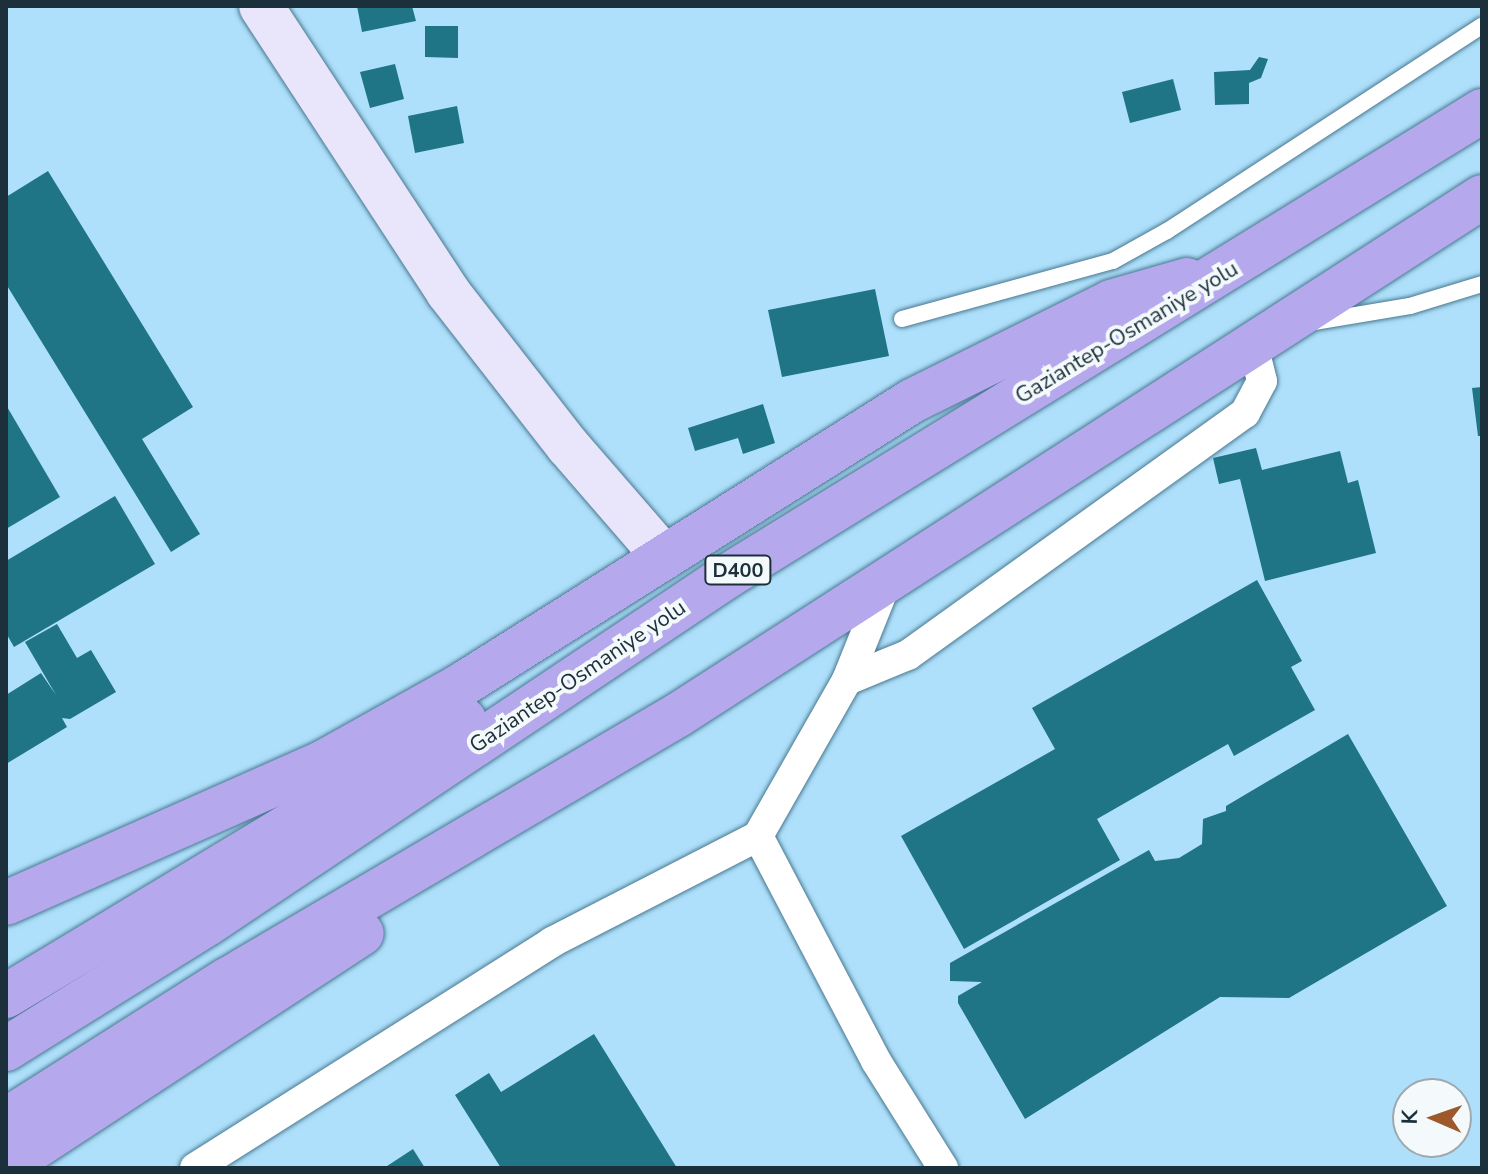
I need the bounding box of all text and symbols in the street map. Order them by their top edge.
street label: Gaziantep-Osmaniye yolu [1011,256,1243,410]
road number: D400 [704,554,772,586]
street label: Gaziantep-Osmaniye yolu [465,595,691,759]
north arrow [1392,1078,1472,1158]
text: K [1395,1109,1425,1125]

